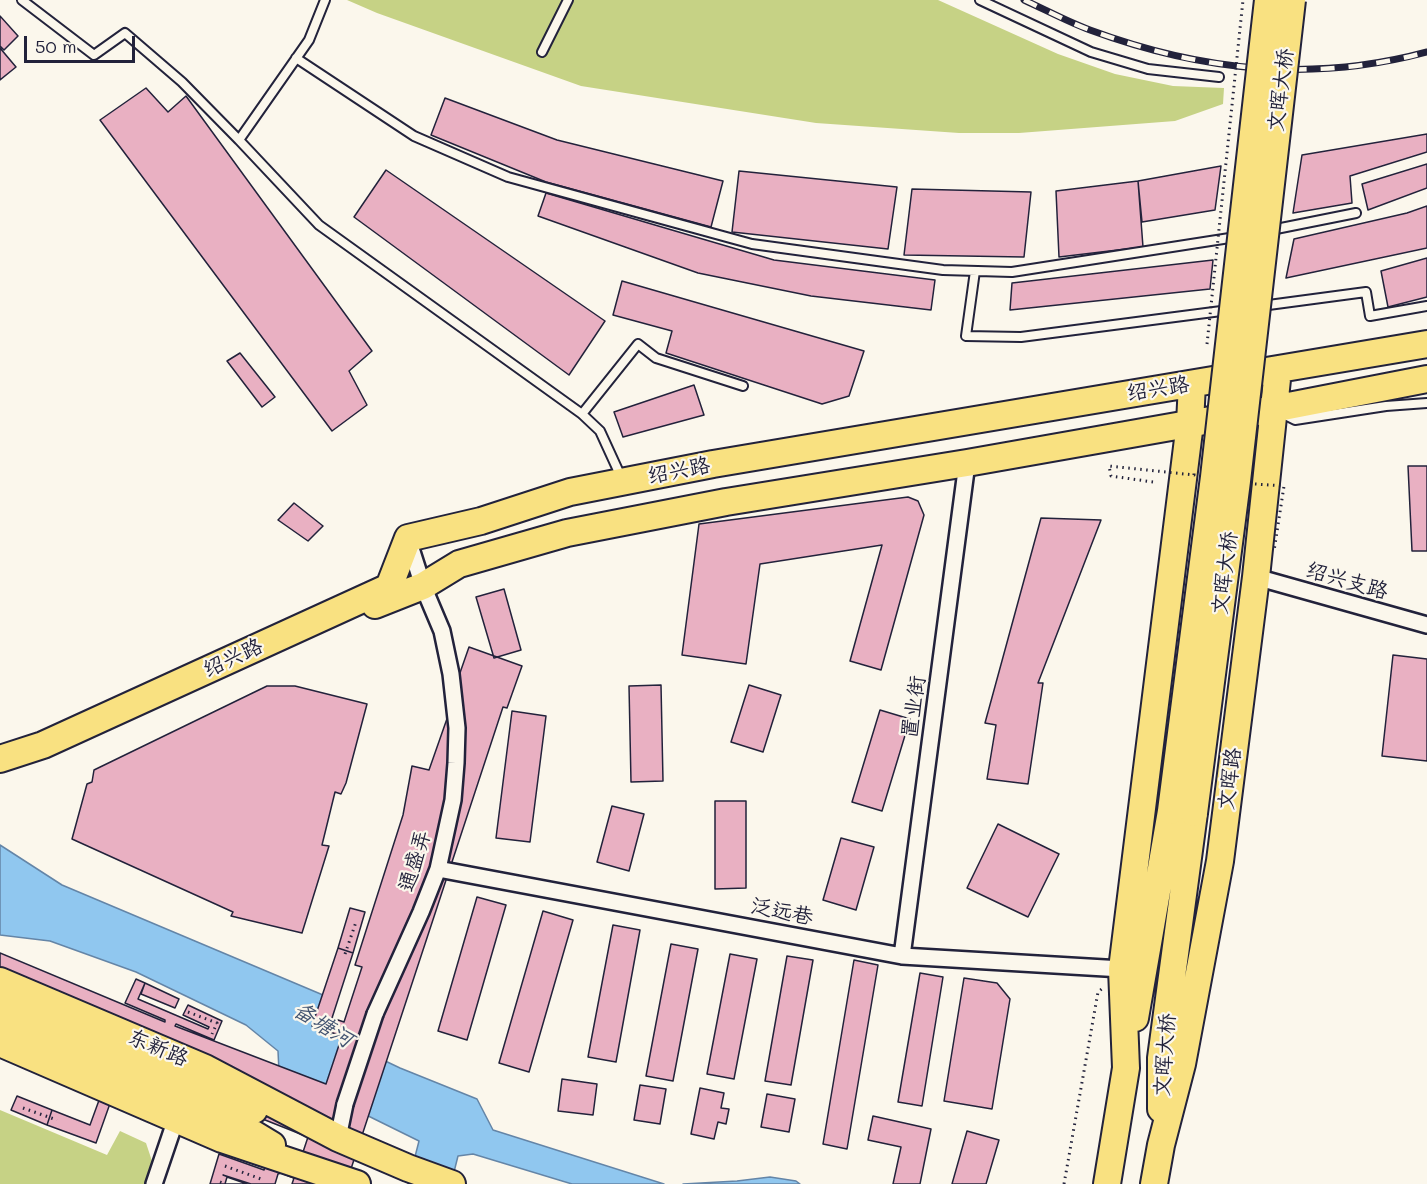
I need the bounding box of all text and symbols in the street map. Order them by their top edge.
scale bar [27,24,138,62]
text: 50 m [35,34,77,58]
street label: 文晖大桥 [1263,47,1299,133]
street label: 绍兴路 [1125,372,1191,406]
street label: 绍兴路 [646,453,712,489]
street label: 文晖大桥 [1207,530,1243,616]
street label: 绍兴支路 [1303,557,1391,605]
street label: 绍兴路 [199,633,267,683]
street label: 置业街 [897,674,931,740]
street label: 文晖路 [1214,746,1246,812]
street label: 通盛弄 [394,827,436,895]
street label: 泛远巷 [749,894,815,930]
water label: 备塘河 [288,996,358,1054]
street label: 文晖大桥 [1150,1012,1180,1098]
street label: 东新路 [124,1024,192,1072]

